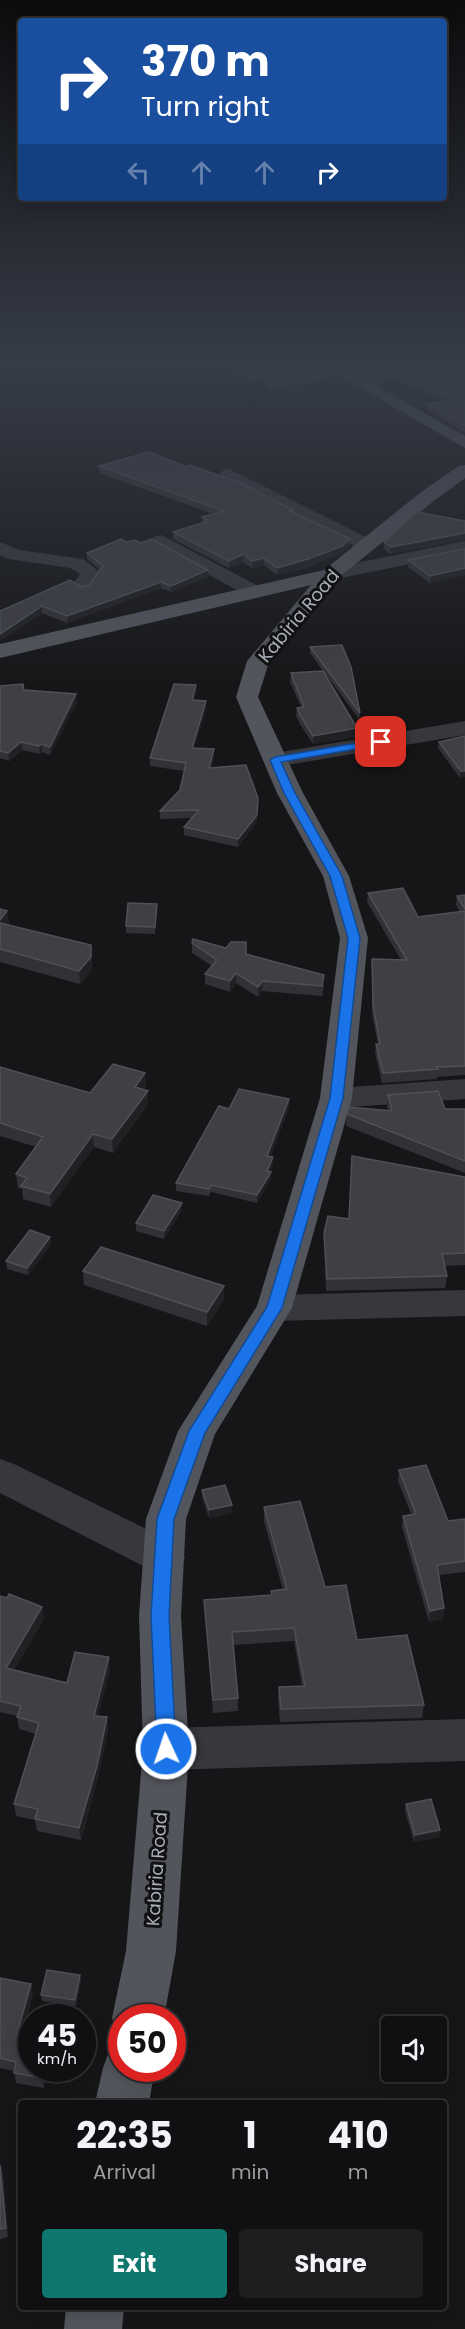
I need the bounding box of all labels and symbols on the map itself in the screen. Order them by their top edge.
street label: Kabiria Road [252,564,345,668]
pin [355,716,406,767]
position arrow [134,1717,198,1781]
street label: Kabiria Road [140,1811,173,1927]
speed limit sign: 50 [108,2004,186,2082]

